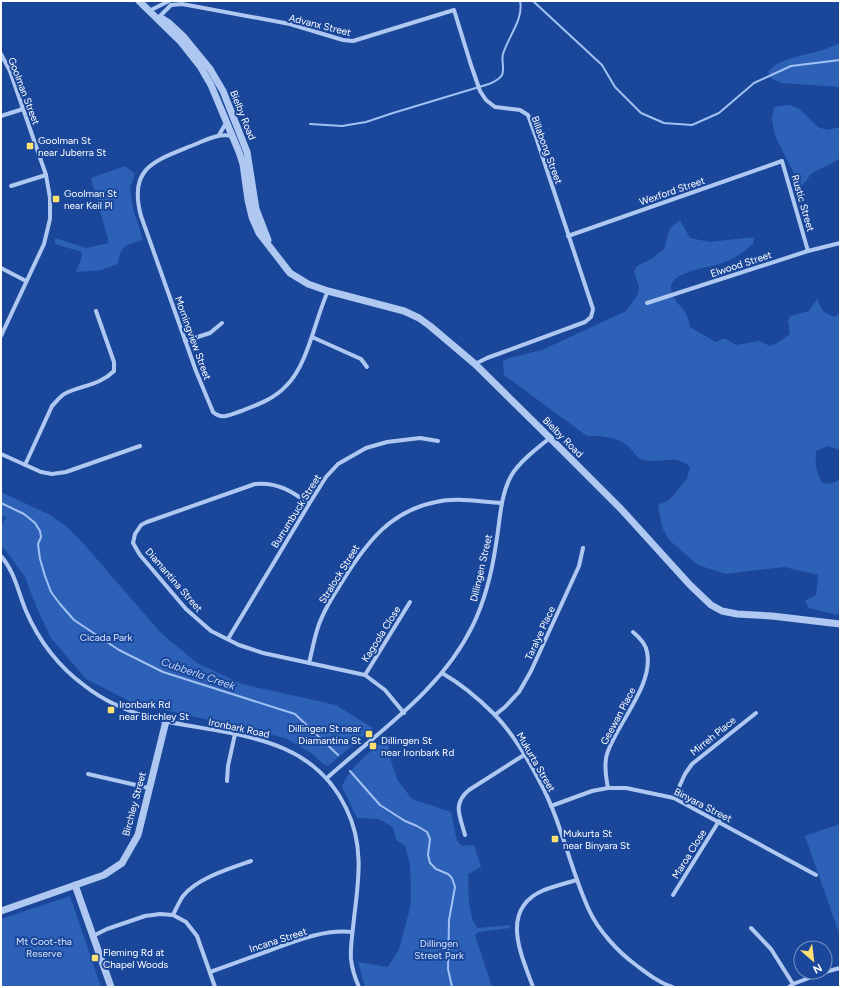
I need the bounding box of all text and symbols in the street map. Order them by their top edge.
street label: Advanx Street [288,11,353,39]
street label: Goolman Street [5,55,43,127]
street label: Bielby Road [227,88,259,142]
street label: Billabong Street [529,114,565,186]
place label: Goolman St near Juberra St [38,134,107,159]
marker: Goolman St near Juberra St [25,141,35,151]
street label: Rustic Street [789,173,817,233]
street label: Wexford Street [637,174,707,208]
place label: Goolman St near Keil Pl [64,187,117,212]
marker: Goolman St near Keil Pl [51,194,61,204]
street label: Elwood Street [709,248,774,280]
street label: Morningview Street [172,294,214,382]
street label: Bielby Road [540,414,586,460]
street label: Burrumbuck Street [268,471,324,550]
street label: Dillingen Street [467,533,495,603]
street label: Stralock Street [316,542,362,606]
street label: Diamantina Street [143,545,206,615]
street label: Kagoola Close [359,603,404,664]
street label: Taralye Place [522,604,558,662]
park label: Cicada Park [80,631,132,644]
water label: Cubberla Creek [159,655,237,693]
street label: Geewan Place [597,685,639,747]
place label: Ironbark Rd near Birchley St [119,698,189,723]
marker: Ironbark Rd near Birchley St [106,705,116,715]
street label: Mirreh Place [688,713,739,758]
street label: Ironbark Road [207,715,271,741]
place label: Dillingen St near Diamantina St [288,722,362,747]
marker: Dillingen St near Diamantina St [364,729,374,739]
street label: Mukurta Street [514,730,559,795]
place label: Dillingen St near Ironbark Rd [381,734,454,759]
marker: Dillingen St near Ironbark Rd [368,741,378,751]
street label: Birchley Street [119,770,149,838]
street label: Binyara Street [672,785,734,825]
place label: Mukurta St near Binyara St [563,827,630,852]
street label: Maroa Close [669,827,710,881]
marker: Mukurta St near Binyara St [550,834,560,844]
street label: Incana Street [247,924,309,955]
park label: Mt Coot-tha Reserve [16,935,72,960]
park label: Dillingen Street Park [414,937,464,962]
north arrow [793,940,833,980]
place label: Fleming Rd at Chapel Woods [103,946,169,971]
marker: Fleming Rd at Chapel Woods [90,953,100,963]
text: N [811,961,824,976]

